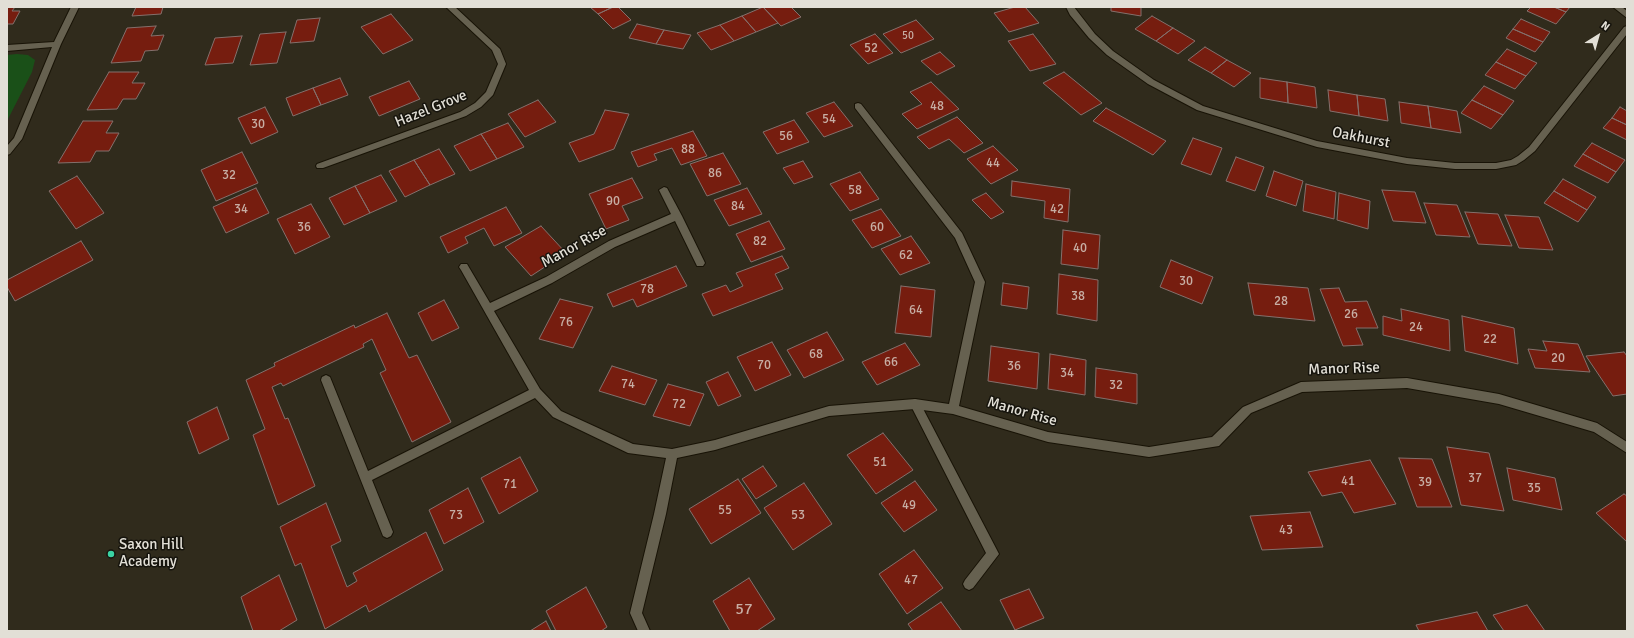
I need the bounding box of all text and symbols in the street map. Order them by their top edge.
north arrow [1578,16,1618,56]
text: N [1599,19,1612,34]
house number: 50 [902,29,914,43]
house number: 52 [864,41,878,57]
street label: Hazel Grove [392,86,470,132]
house number: 48 [930,99,944,115]
house number: 54 [822,112,836,128]
house number: 30 [251,117,265,133]
street label: Oakhurst [1331,124,1391,152]
house number: 56 [779,129,793,145]
house number: 88 [681,142,695,158]
house number: 44 [986,156,1000,172]
house number: 86 [708,166,722,182]
house number: 32 [222,168,236,184]
house number: 58 [848,183,862,199]
house number: 90 [606,194,620,210]
house number: 84 [731,199,745,215]
house number: 34 [234,202,248,218]
house number: 42 [1050,202,1064,218]
house number: 36 [297,220,311,236]
house number: 60 [870,220,884,236]
street label: Manor Rise [538,222,610,272]
house number: 82 [753,234,767,250]
house number: 40 [1073,241,1087,257]
house number: 62 [899,248,913,264]
house number: 30 [1179,274,1193,290]
house number: 78 [640,282,654,298]
house number: 38 [1071,289,1085,305]
house number: 28 [1274,294,1288,310]
house number: 64 [909,303,923,319]
house number: 26 [1344,307,1358,323]
house number: 76 [559,315,573,331]
house number: 24 [1409,320,1423,336]
house number: 22 [1483,332,1497,348]
house number: 68 [809,347,823,363]
house number: 20 [1551,351,1565,367]
house number: 66 [884,355,898,371]
house number: 70 [757,358,771,374]
house number: 36 [1007,359,1021,375]
street label: Manor Rise [1308,359,1380,379]
house number: 34 [1060,366,1074,382]
house number: 74 [621,377,635,393]
house number: 32 [1109,378,1123,394]
street label: Manor Rise [985,393,1059,431]
house number: 72 [672,397,686,413]
house number: 51 [873,455,887,471]
house number: 37 [1468,471,1482,487]
house number: 41 [1341,474,1355,490]
house number: 39 [1418,475,1432,491]
house number: 71 [503,477,517,493]
house number: 35 [1527,481,1541,497]
house number: 49 [902,498,916,514]
house number: 55 [718,503,732,519]
house number: 73 [449,508,463,524]
house number: 53 [791,508,805,524]
house number: 43 [1279,523,1293,539]
place label: Saxon Hill Academy [119,536,184,571]
marker: Saxon Hill Academy [106,549,116,559]
house number: 47 [904,573,918,589]
house number: 57 [735,600,753,620]

